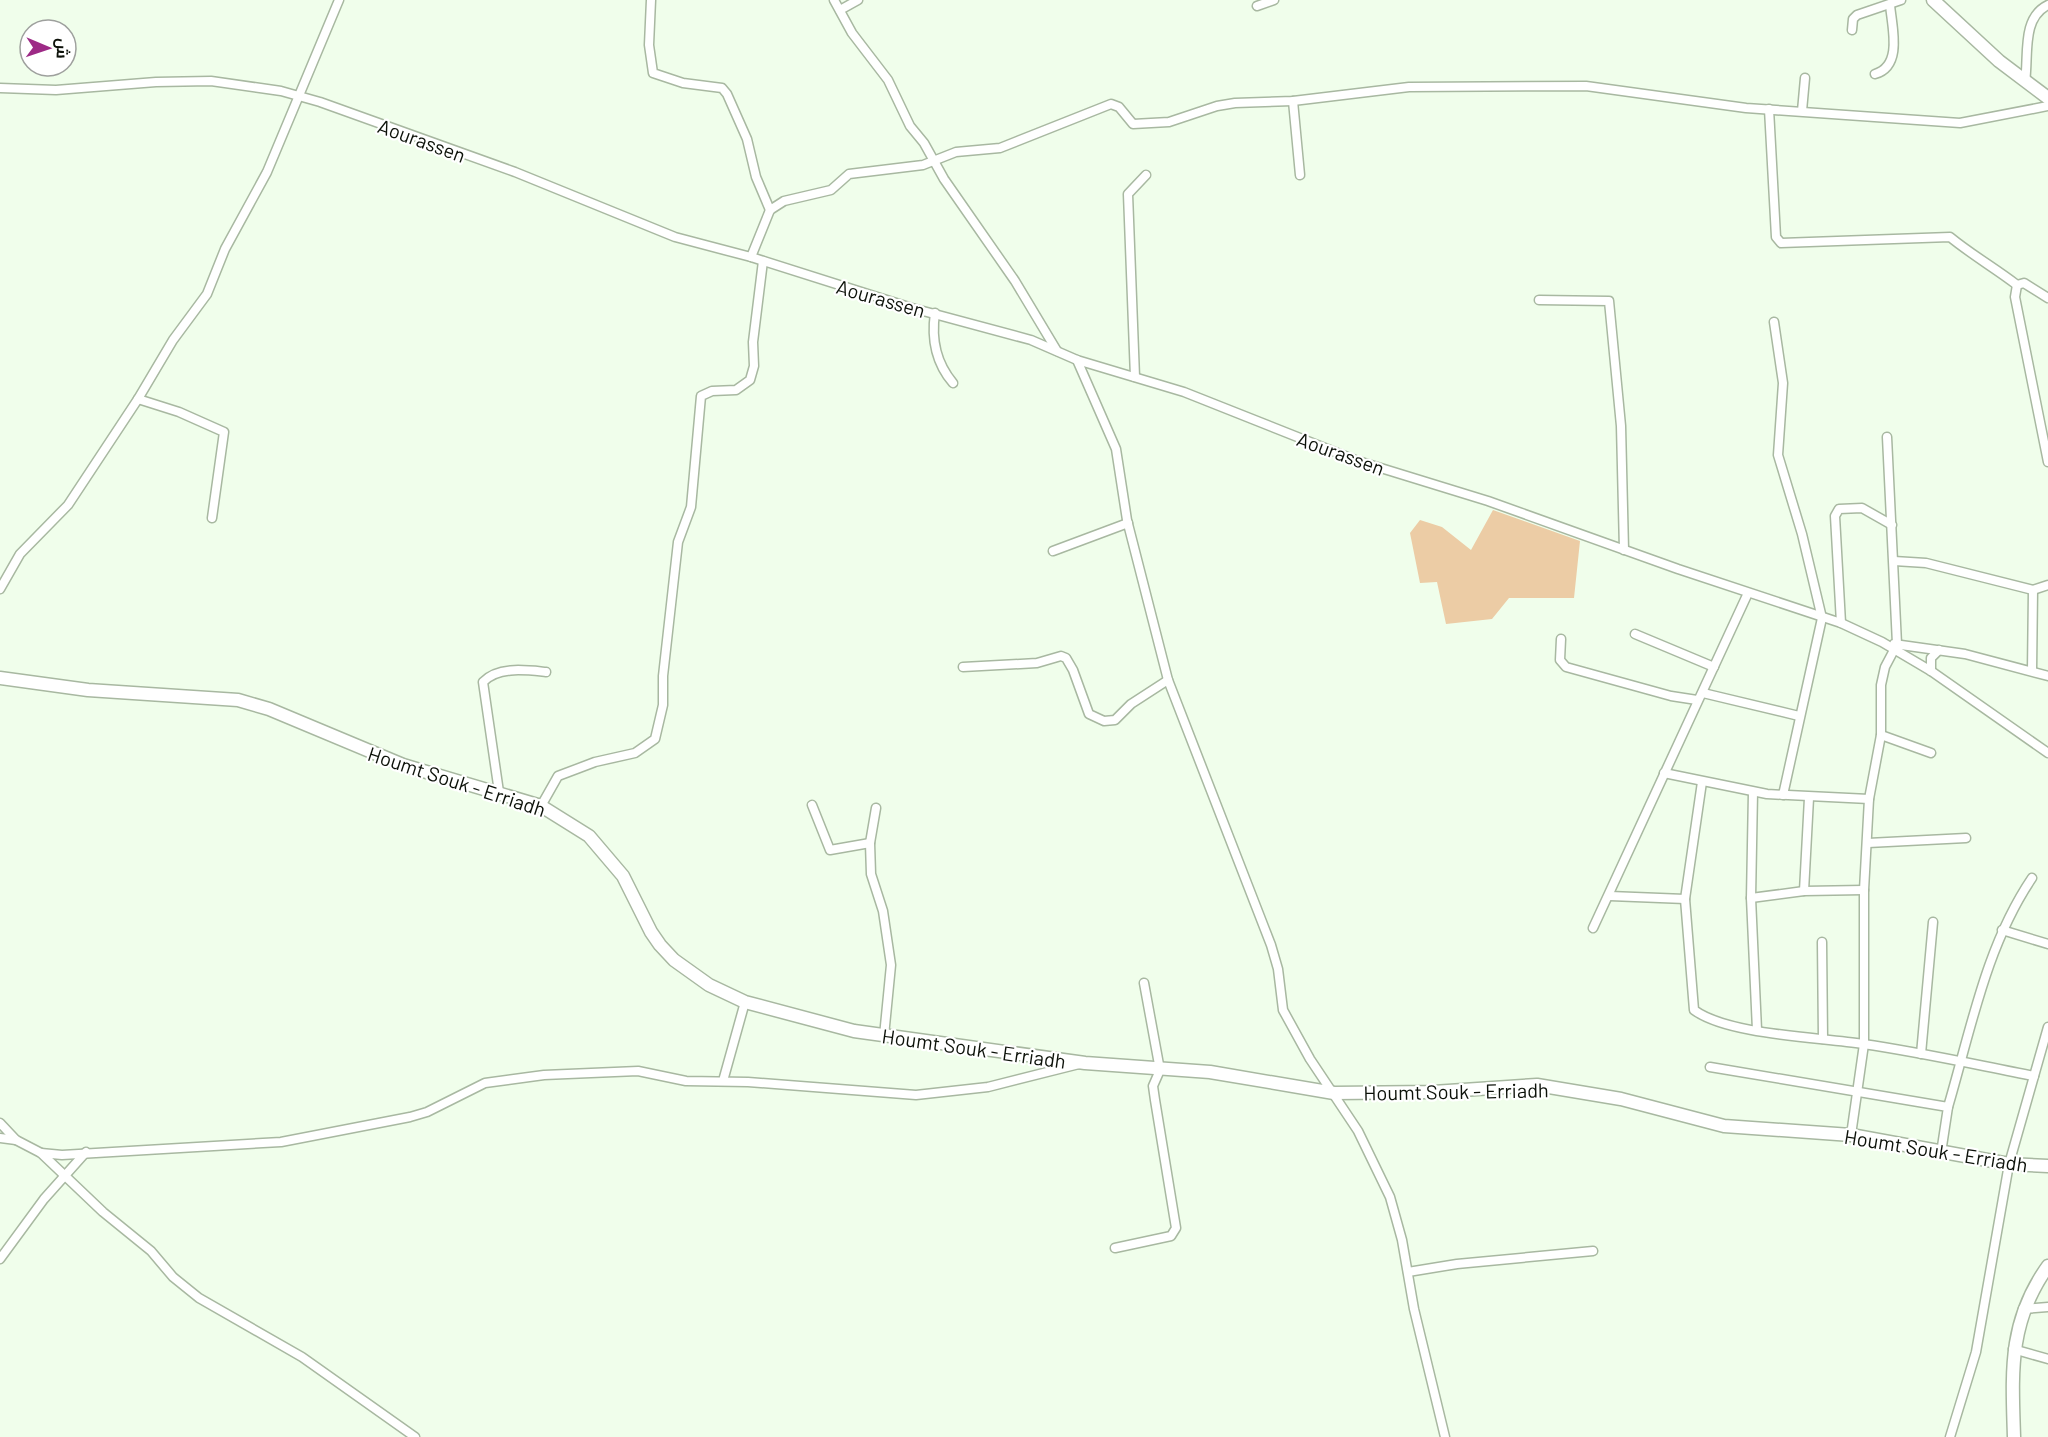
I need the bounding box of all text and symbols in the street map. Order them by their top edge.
north arrow [18,18,78,78]
text: ش [53,38,73,59]
street label: Aourassen [375,113,469,167]
street label: Aourassen [834,274,928,322]
street label: Aourassen [1294,426,1388,480]
street label: Houmt Souk - Erriadh [365,741,549,821]
street label: Houmt Souk - Erriadh [881,1023,1067,1073]
street label: Houmt Souk - Erriadh [1363,1077,1549,1105]
street label: Houmt Souk - Erriadh [1843,1124,2029,1176]

